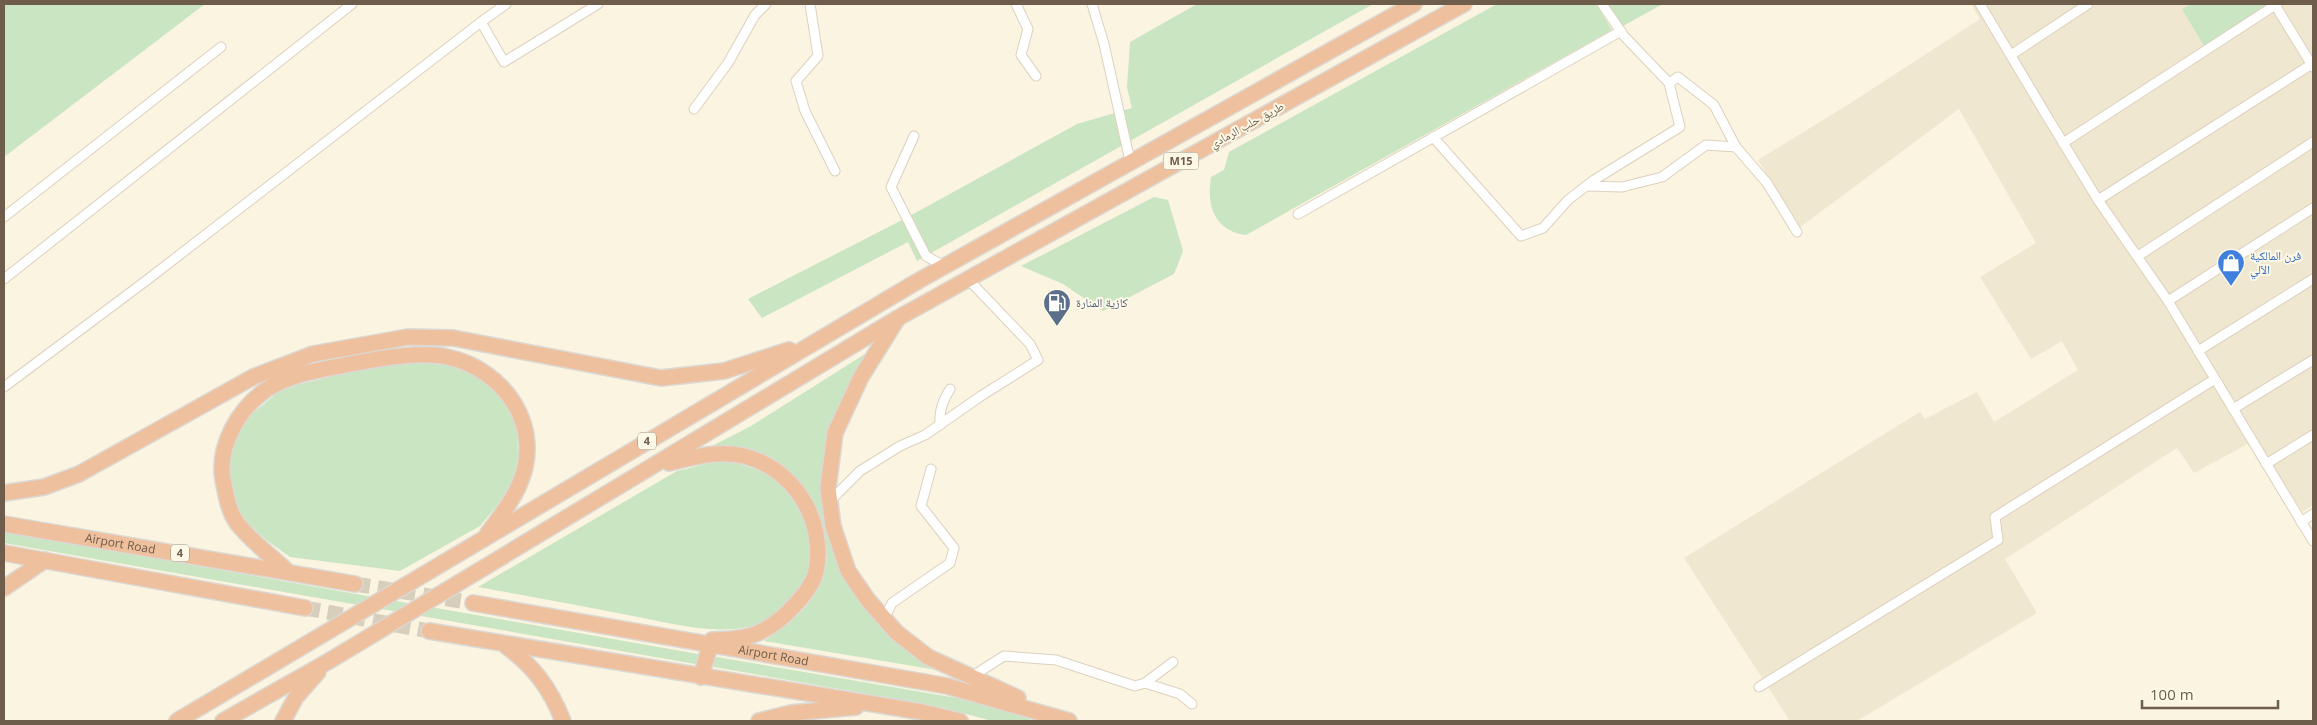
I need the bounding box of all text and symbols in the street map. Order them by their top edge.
street label: طريق حلب الرمادي [1207,97,1288,154]
road number: M15 [1164,153,1198,170]
place label: فرن المالكية الآلي [2250,247,2301,280]
shop icon: فرن المالكية الآلي [2216,248,2246,287]
fuel station icon: كازية المنارة [1042,288,1072,327]
place label: كازية المنارة [1076,294,1128,311]
road number: 4 [638,432,656,450]
street label: Airport Road [84,529,157,558]
road number: 4 [171,544,189,562]
street label: Airport Road [737,641,810,670]
scale bar [2142,678,2278,710]
text: 100 m [2150,684,2194,704]

